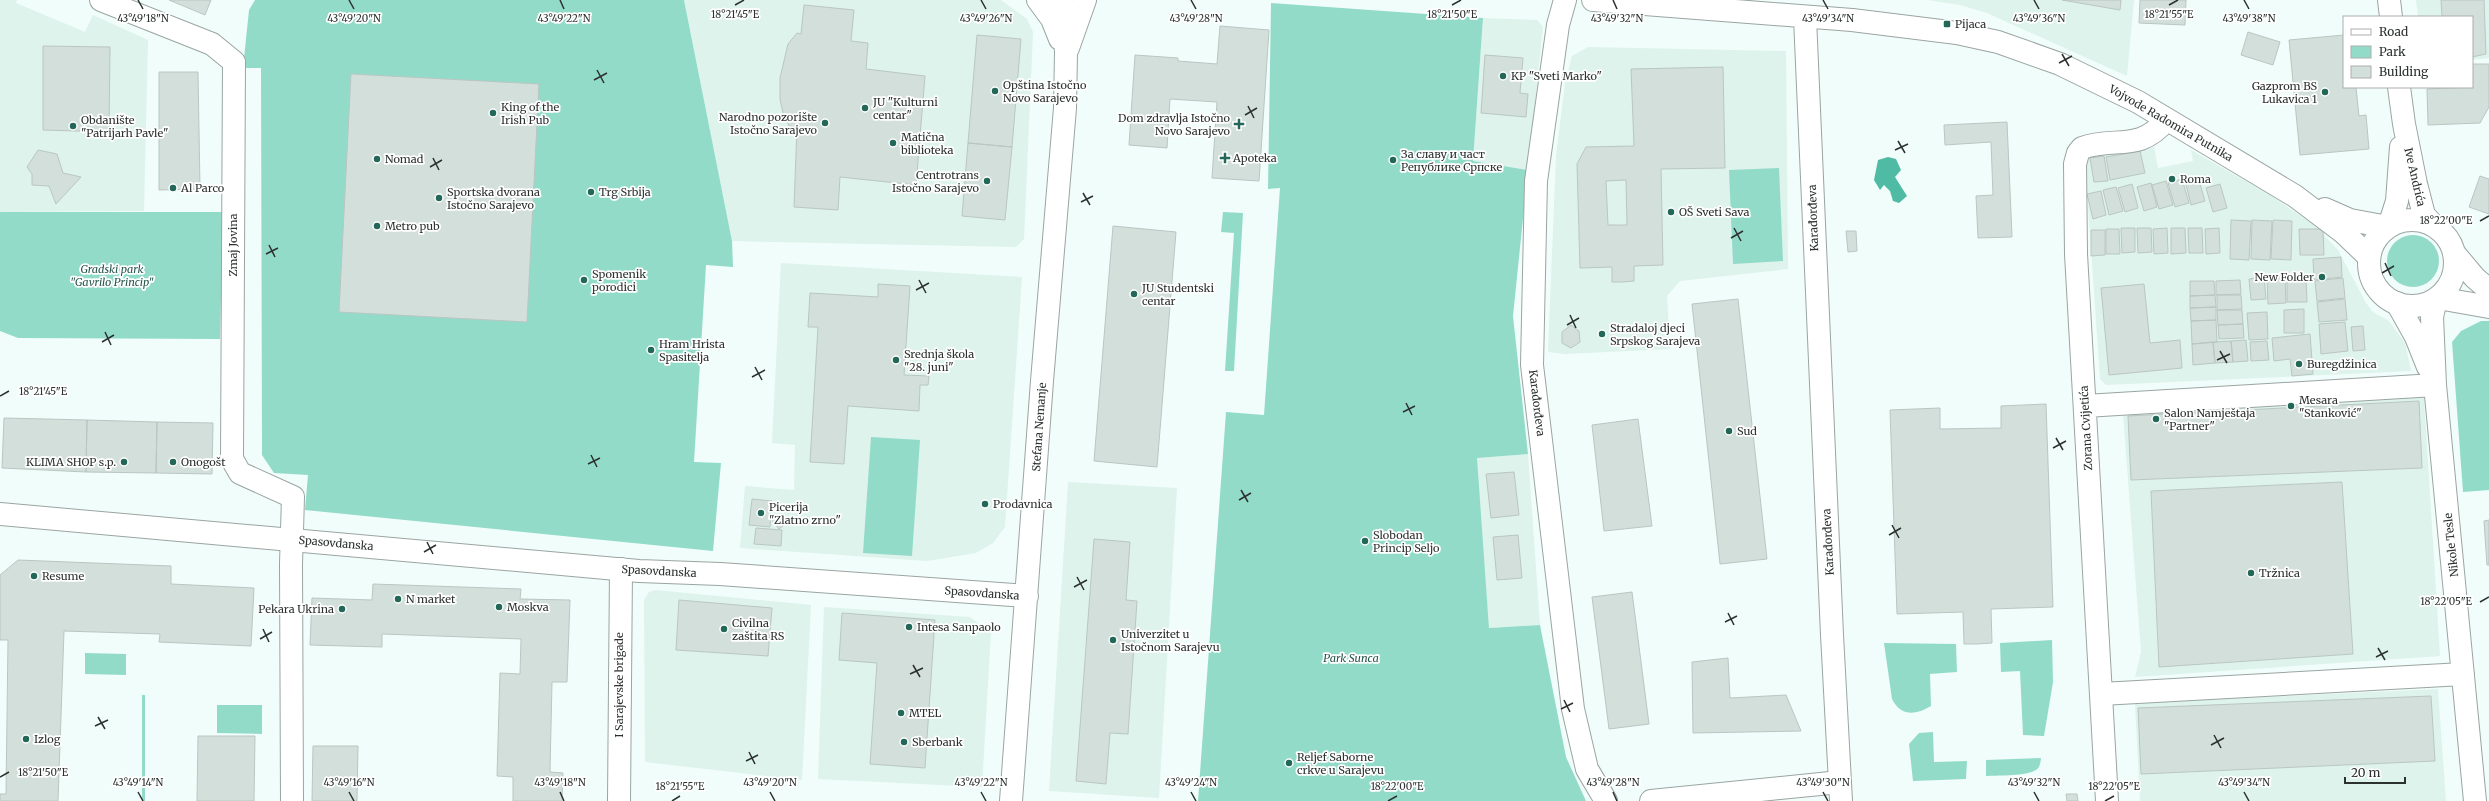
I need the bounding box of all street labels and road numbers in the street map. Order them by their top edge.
street label: Vojvode Radomira Putnika [2106,81,2236,164]
street label: Ive Andrića [2401,146,2429,208]
street label: Karađorđeva [1805,184,1821,252]
street label: Zmaj Jovina [226,213,240,276]
street label: Karađorđeva [1526,369,1548,437]
street label: Stefana Nemanje [1029,382,1049,472]
street label: Zorana Cvijetića [2077,385,2095,471]
street label: Karađorđeva [1819,508,1837,576]
street label: Nikole Tesle [2441,512,2461,578]
street label: Spasovdanska [298,533,374,553]
street label: Spasovdanska [621,562,697,580]
street label: Spasovdanska [944,583,1020,603]
street label: I Sarajevske brigade [612,632,626,738]

